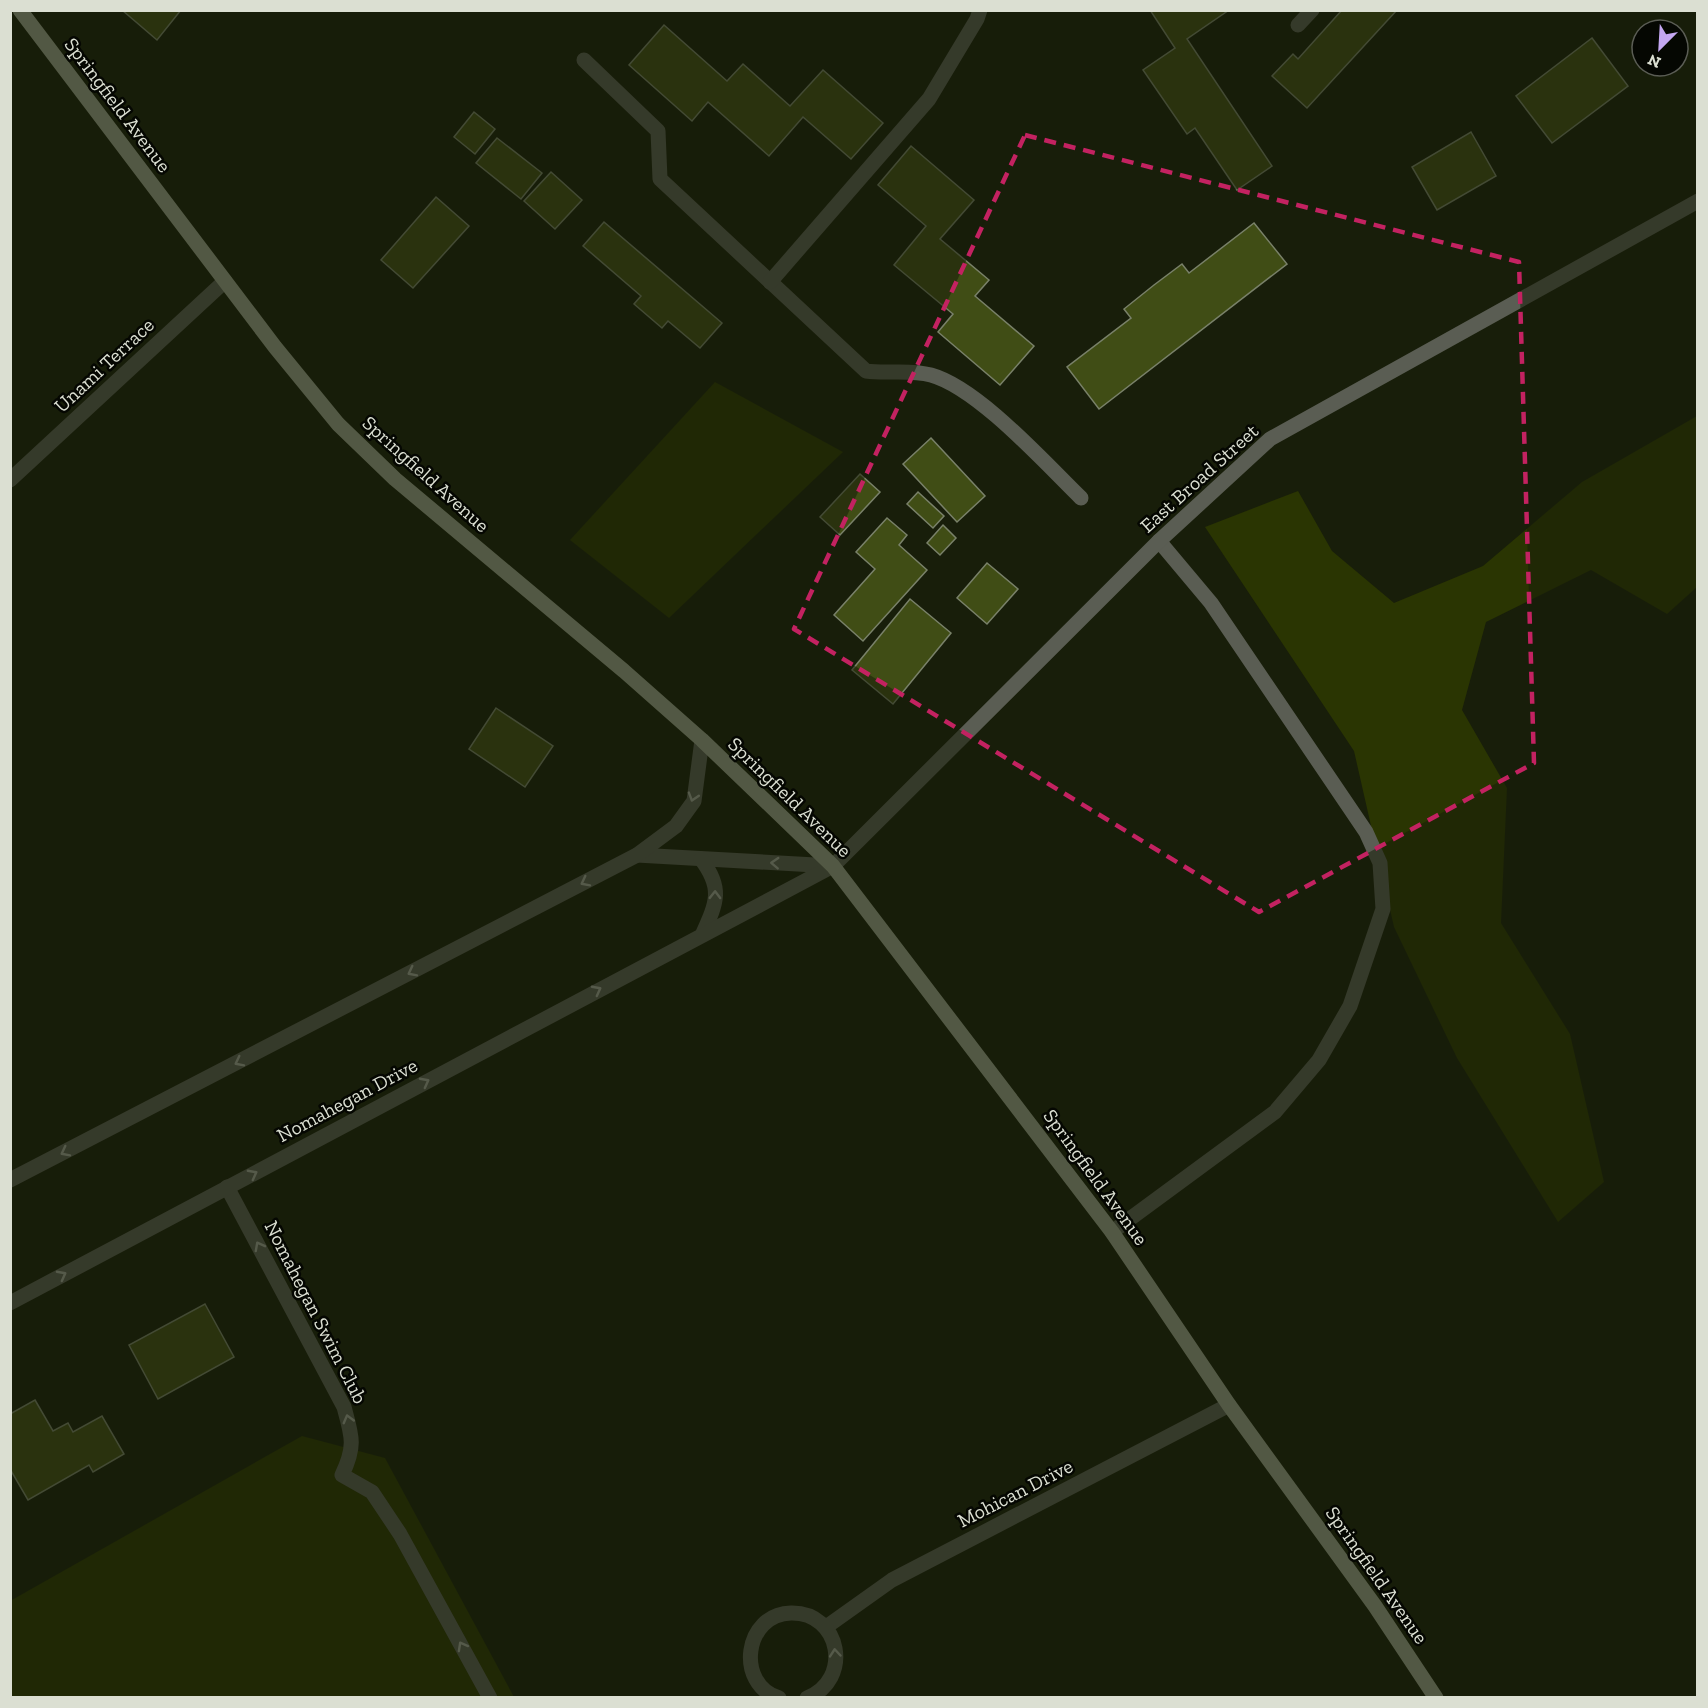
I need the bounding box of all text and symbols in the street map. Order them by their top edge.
north arrow [1630,18,1690,78]
street label: Springfield Avenue [60,33,176,177]
text: N [1645,50,1664,72]
street label: Unami Terrace [49,313,159,417]
street label: Springfield Avenue [358,411,494,537]
street label: East Broad Street [1135,418,1263,537]
street label: Springfield Avenue [723,732,857,862]
one-way arrow [688,791,700,802]
one-way arrow [770,856,779,869]
one-way arrow [580,875,591,887]
one-way arrow [709,891,721,900]
one-way arrow [407,965,418,976]
one-way arrow [591,986,601,997]
street label: Nomahegan Drive [273,1053,421,1147]
one-way arrow [234,1055,245,1066]
one-way arrow [419,1078,429,1089]
street label: Springfield Avenue [1039,1104,1153,1250]
one-way arrow [61,1144,72,1156]
one-way arrow [247,1170,257,1181]
street label: Nomahegan Swim Club [259,1217,373,1407]
one-way arrow [255,1242,266,1253]
one-way arrow [56,1271,66,1282]
one-way arrow [343,1415,355,1425]
street label: Mohican Drive [953,1454,1077,1532]
street label: Springfield Avenue [1321,1502,1433,1648]
one-way arrow [458,1642,469,1652]
one-way arrow [829,1648,842,1657]

